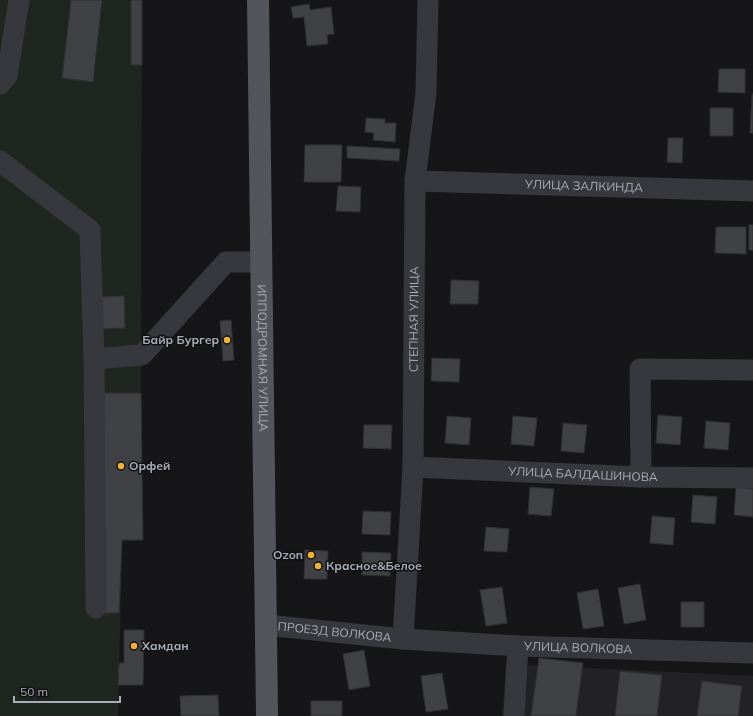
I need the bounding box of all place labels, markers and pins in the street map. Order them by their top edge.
place label: Байр Бургер [142,332,219,347]
marker: Байр Бургер [222,335,232,345]
place label: Орфей [129,458,171,473]
marker: Орфей [116,461,126,471]
place label: Ozon [273,547,303,562]
marker: Ozon [306,550,316,560]
place label: Красное&Белое [326,558,422,573]
marker: Красное&Белое [313,561,323,571]
place label: Хамдан [141,638,189,653]
marker: Хамдан [129,641,139,651]

